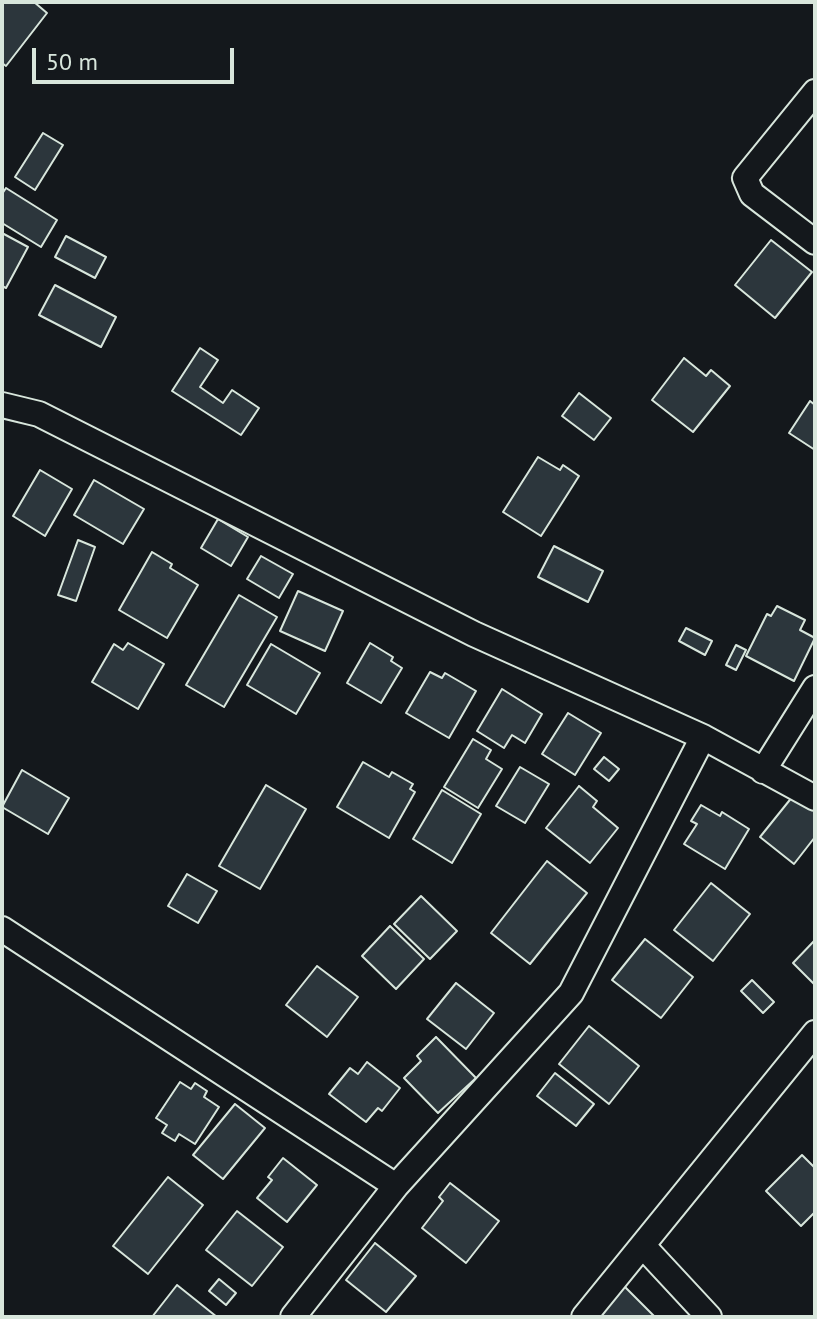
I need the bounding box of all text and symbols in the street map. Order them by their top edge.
scale bar [36,32,238,82]
text: 50 m [46,46,98,77]

